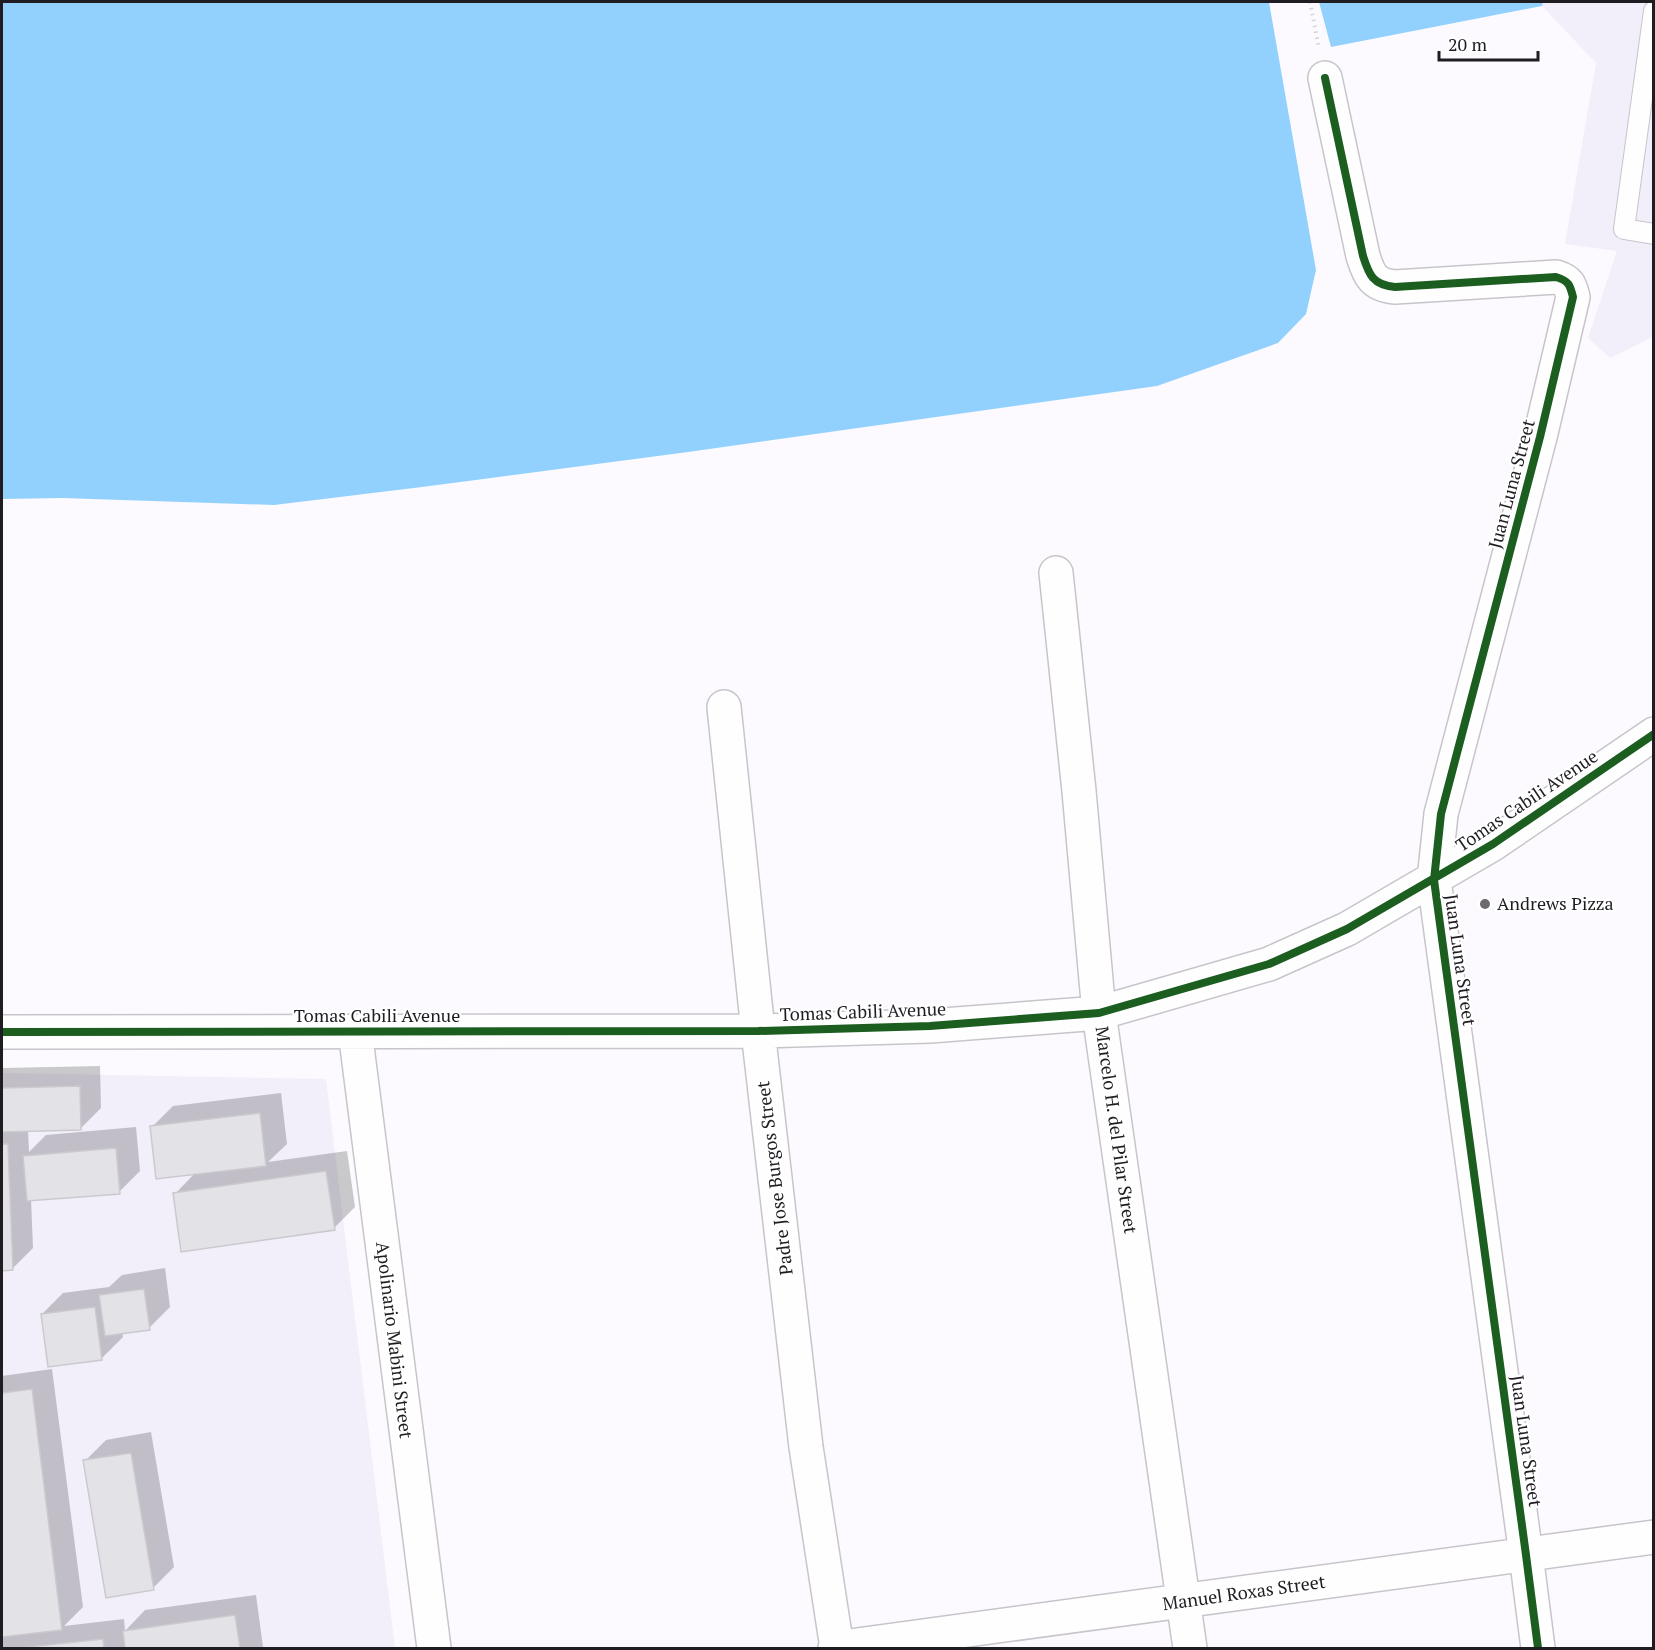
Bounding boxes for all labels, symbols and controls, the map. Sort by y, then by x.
scale bar [1439,24,1538,62]
text: 20 m [1448,32,1488,56]
street label: Juan Luna Street [1482,416,1540,551]
street label: Tomas Cabili Avenue [1451,744,1602,857]
place label: Andrews Pizza [1497,891,1614,915]
street label: Juan Luna Street [1440,892,1482,1028]
marker: Andrews Pizza [1478,897,1492,911]
street label: Tomas Cabili Avenue [779,996,947,1026]
street label: Tomas Cabili Avenue [294,1003,460,1027]
street label: Marcelo H. del Pilar Street [1091,1025,1143,1235]
street label: Padre Jose Burgos Street [750,1079,798,1277]
street label: Apolinario Mabini Street [371,1240,419,1440]
street label: Juan Luna Street [1506,1373,1548,1509]
street label: Manuel Roxas Street [1161,1569,1327,1615]

